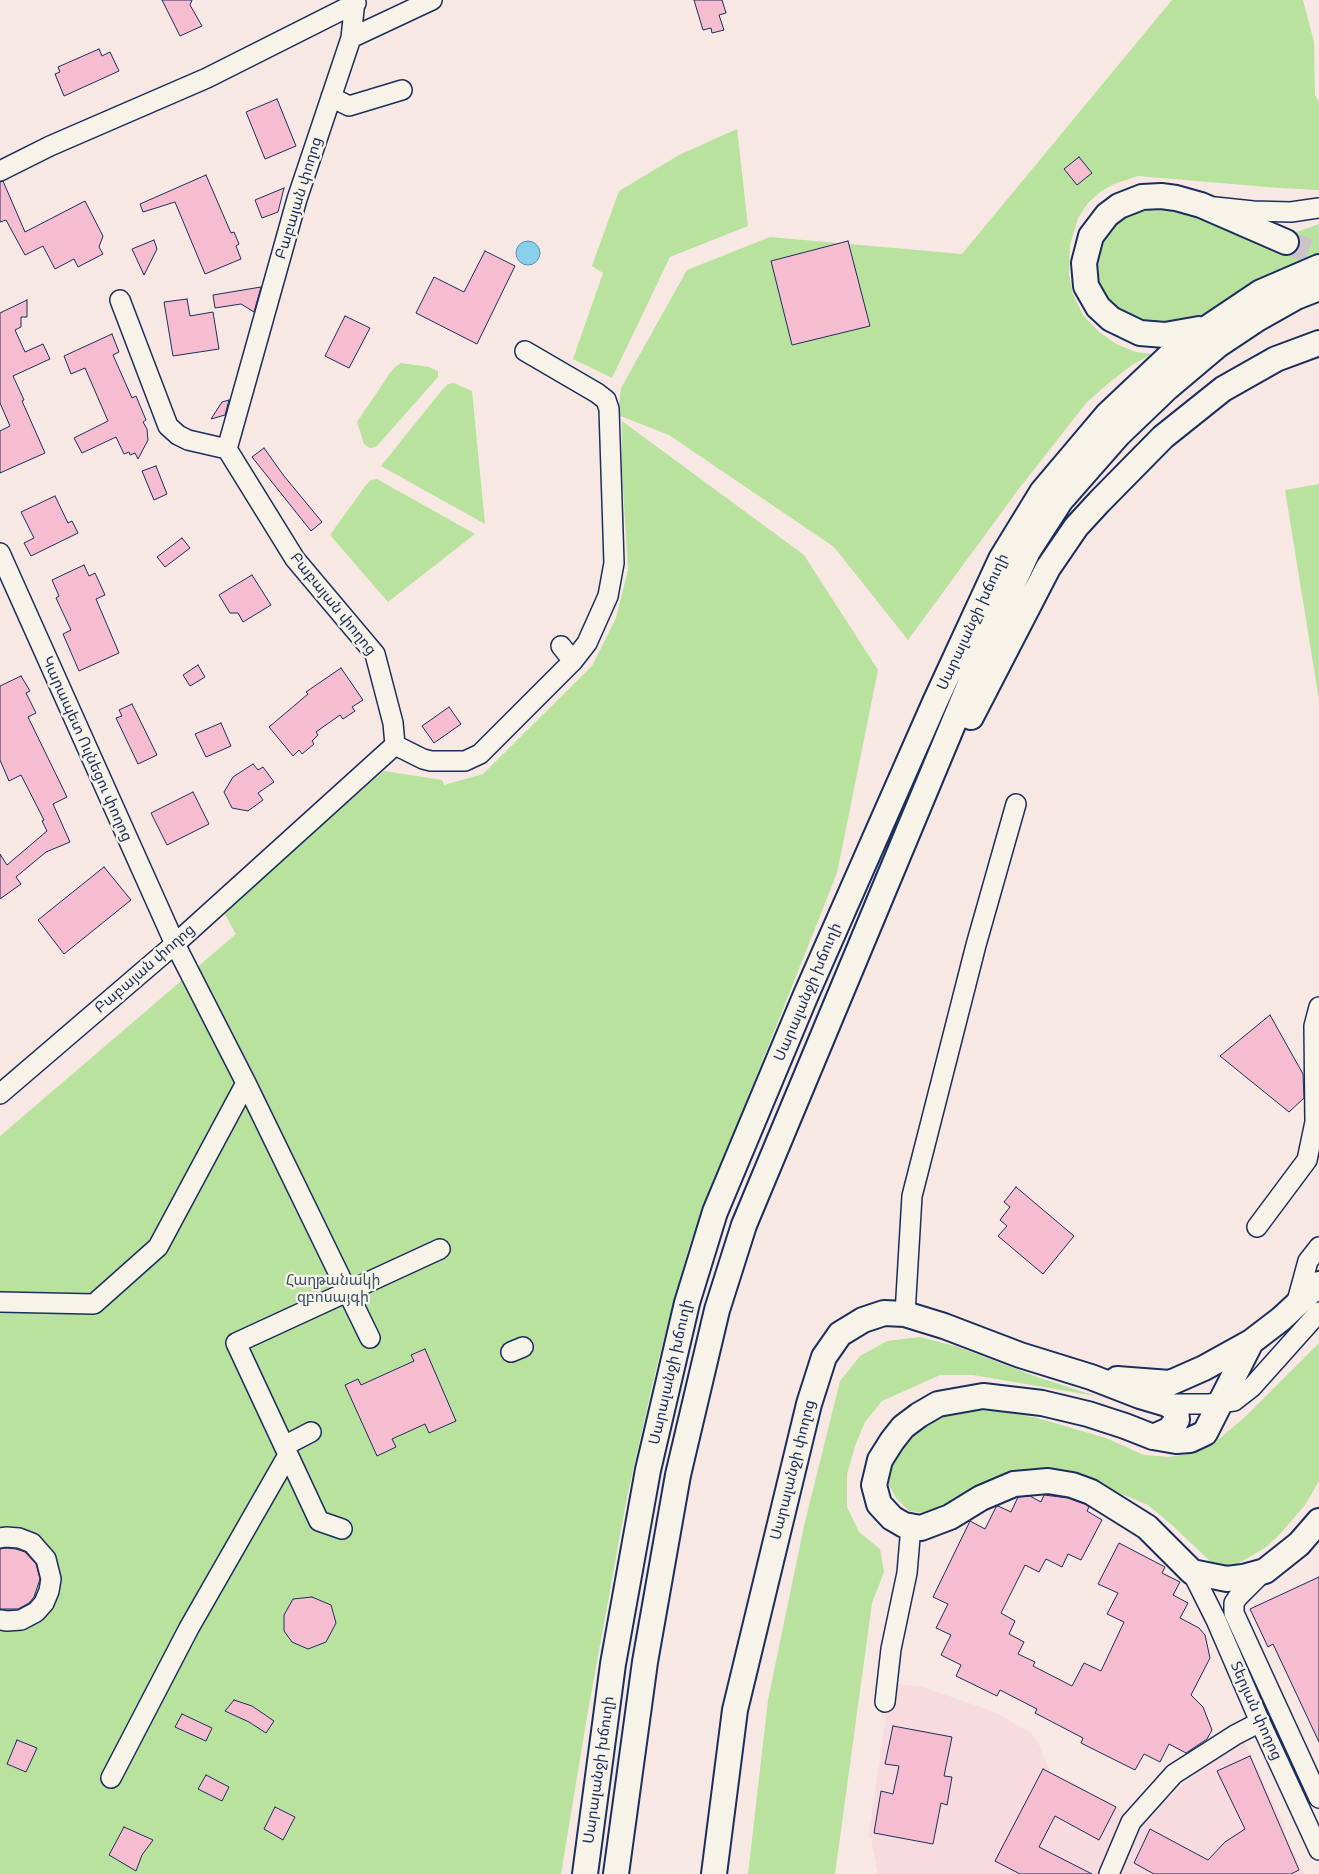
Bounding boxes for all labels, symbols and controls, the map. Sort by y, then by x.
street label: Բաբայան փողոց [272,135,326,261]
street label: Բաբայան փողոց [286,549,380,659]
street label: Սարալանջի խճուղի [933,551,1013,693]
street label: Կարապետ Ուլնեցու փողոց [38,654,136,844]
street label: Սարալանջի խճուղի [771,920,845,1064]
street label: Բաբայան փողոց [91,921,199,1017]
park label: Հաղթանակի զբոսայգի [286,1272,380,1307]
street label: Սարալանջի խճուղի [645,1297,697,1447]
street label: Սարալանջի փողոց [767,1398,819,1542]
street label: Տերյան փողոց [1226,1659,1286,1763]
street label: Սարալանջի խճուղի [580,1695,618,1845]

